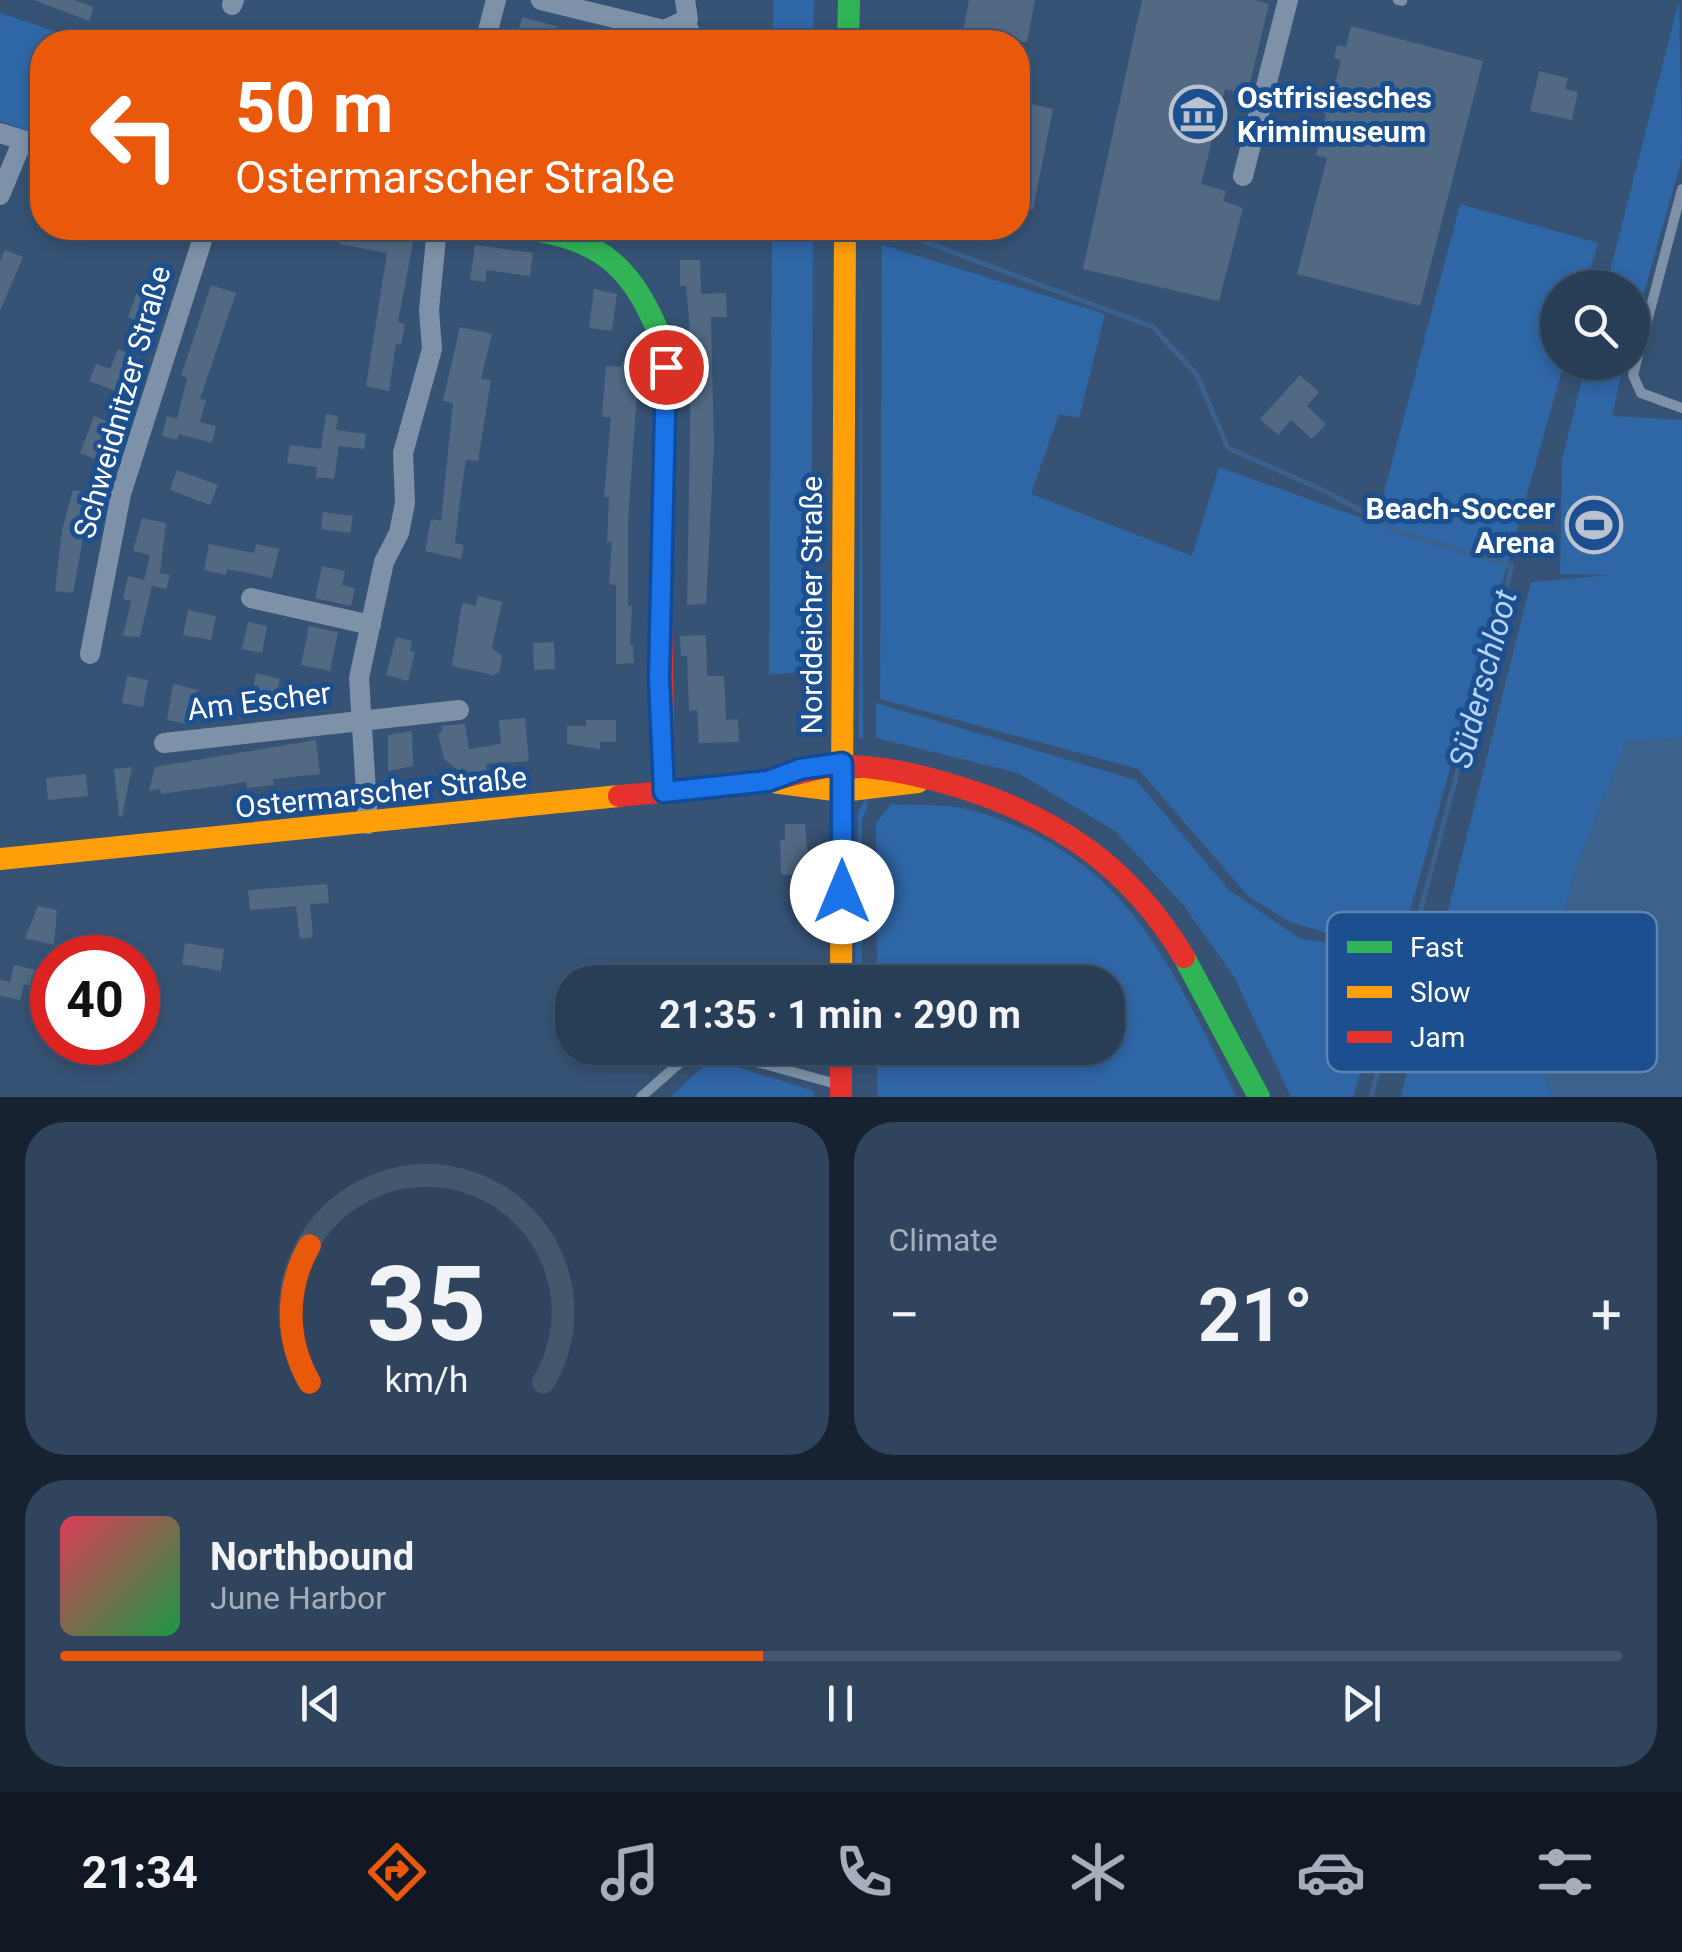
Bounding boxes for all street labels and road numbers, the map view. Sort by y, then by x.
street label: Schweidnitzer Straße [66,262,178,542]
street label: Norddeicher Straße [794,476,829,734]
street label: Am Escher [185,675,333,727]
street label: Ostermarscher Straße [233,759,529,825]

